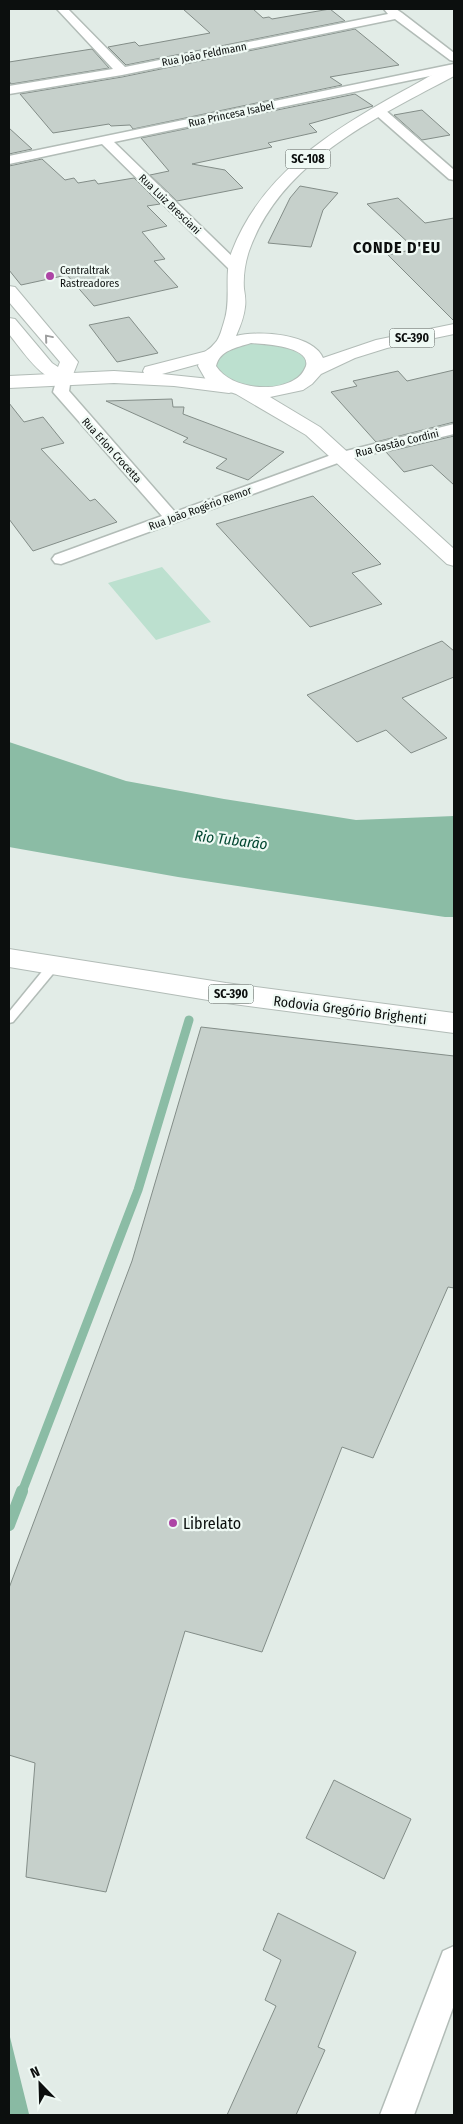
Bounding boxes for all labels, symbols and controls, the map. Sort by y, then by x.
street label: Rua João Feldmann [161,40,248,69]
street label: Rua Princesa Isabel [187,99,275,130]
road number: SC-108 [286,150,330,168]
street label: Rua Luiz Bresciani [136,172,203,237]
district label: CONDE D'EU [353,238,441,257]
place label: Centraltrak Rastreadores [60,264,119,290]
marker: Centraltrak Rastreadores [44,270,56,282]
road number: SC-390 [390,328,434,348]
one-way arrow [45,335,54,344]
street label: Rua Erlon Crocetta [79,415,144,485]
street label: Rua Gastão Cordini [354,427,440,460]
street label: Rua João Rogério Remor [147,484,254,533]
water label: Rio Tubarão [193,827,269,853]
road number: SC-390 [208,984,254,1004]
street label: Rodovia Gregório Brighenti [272,993,427,1028]
place label: Librelato [183,1514,241,1533]
marker: Librelato [167,1517,179,1529]
north arrow [15,2059,65,2109]
text: N [28,2063,42,2082]

